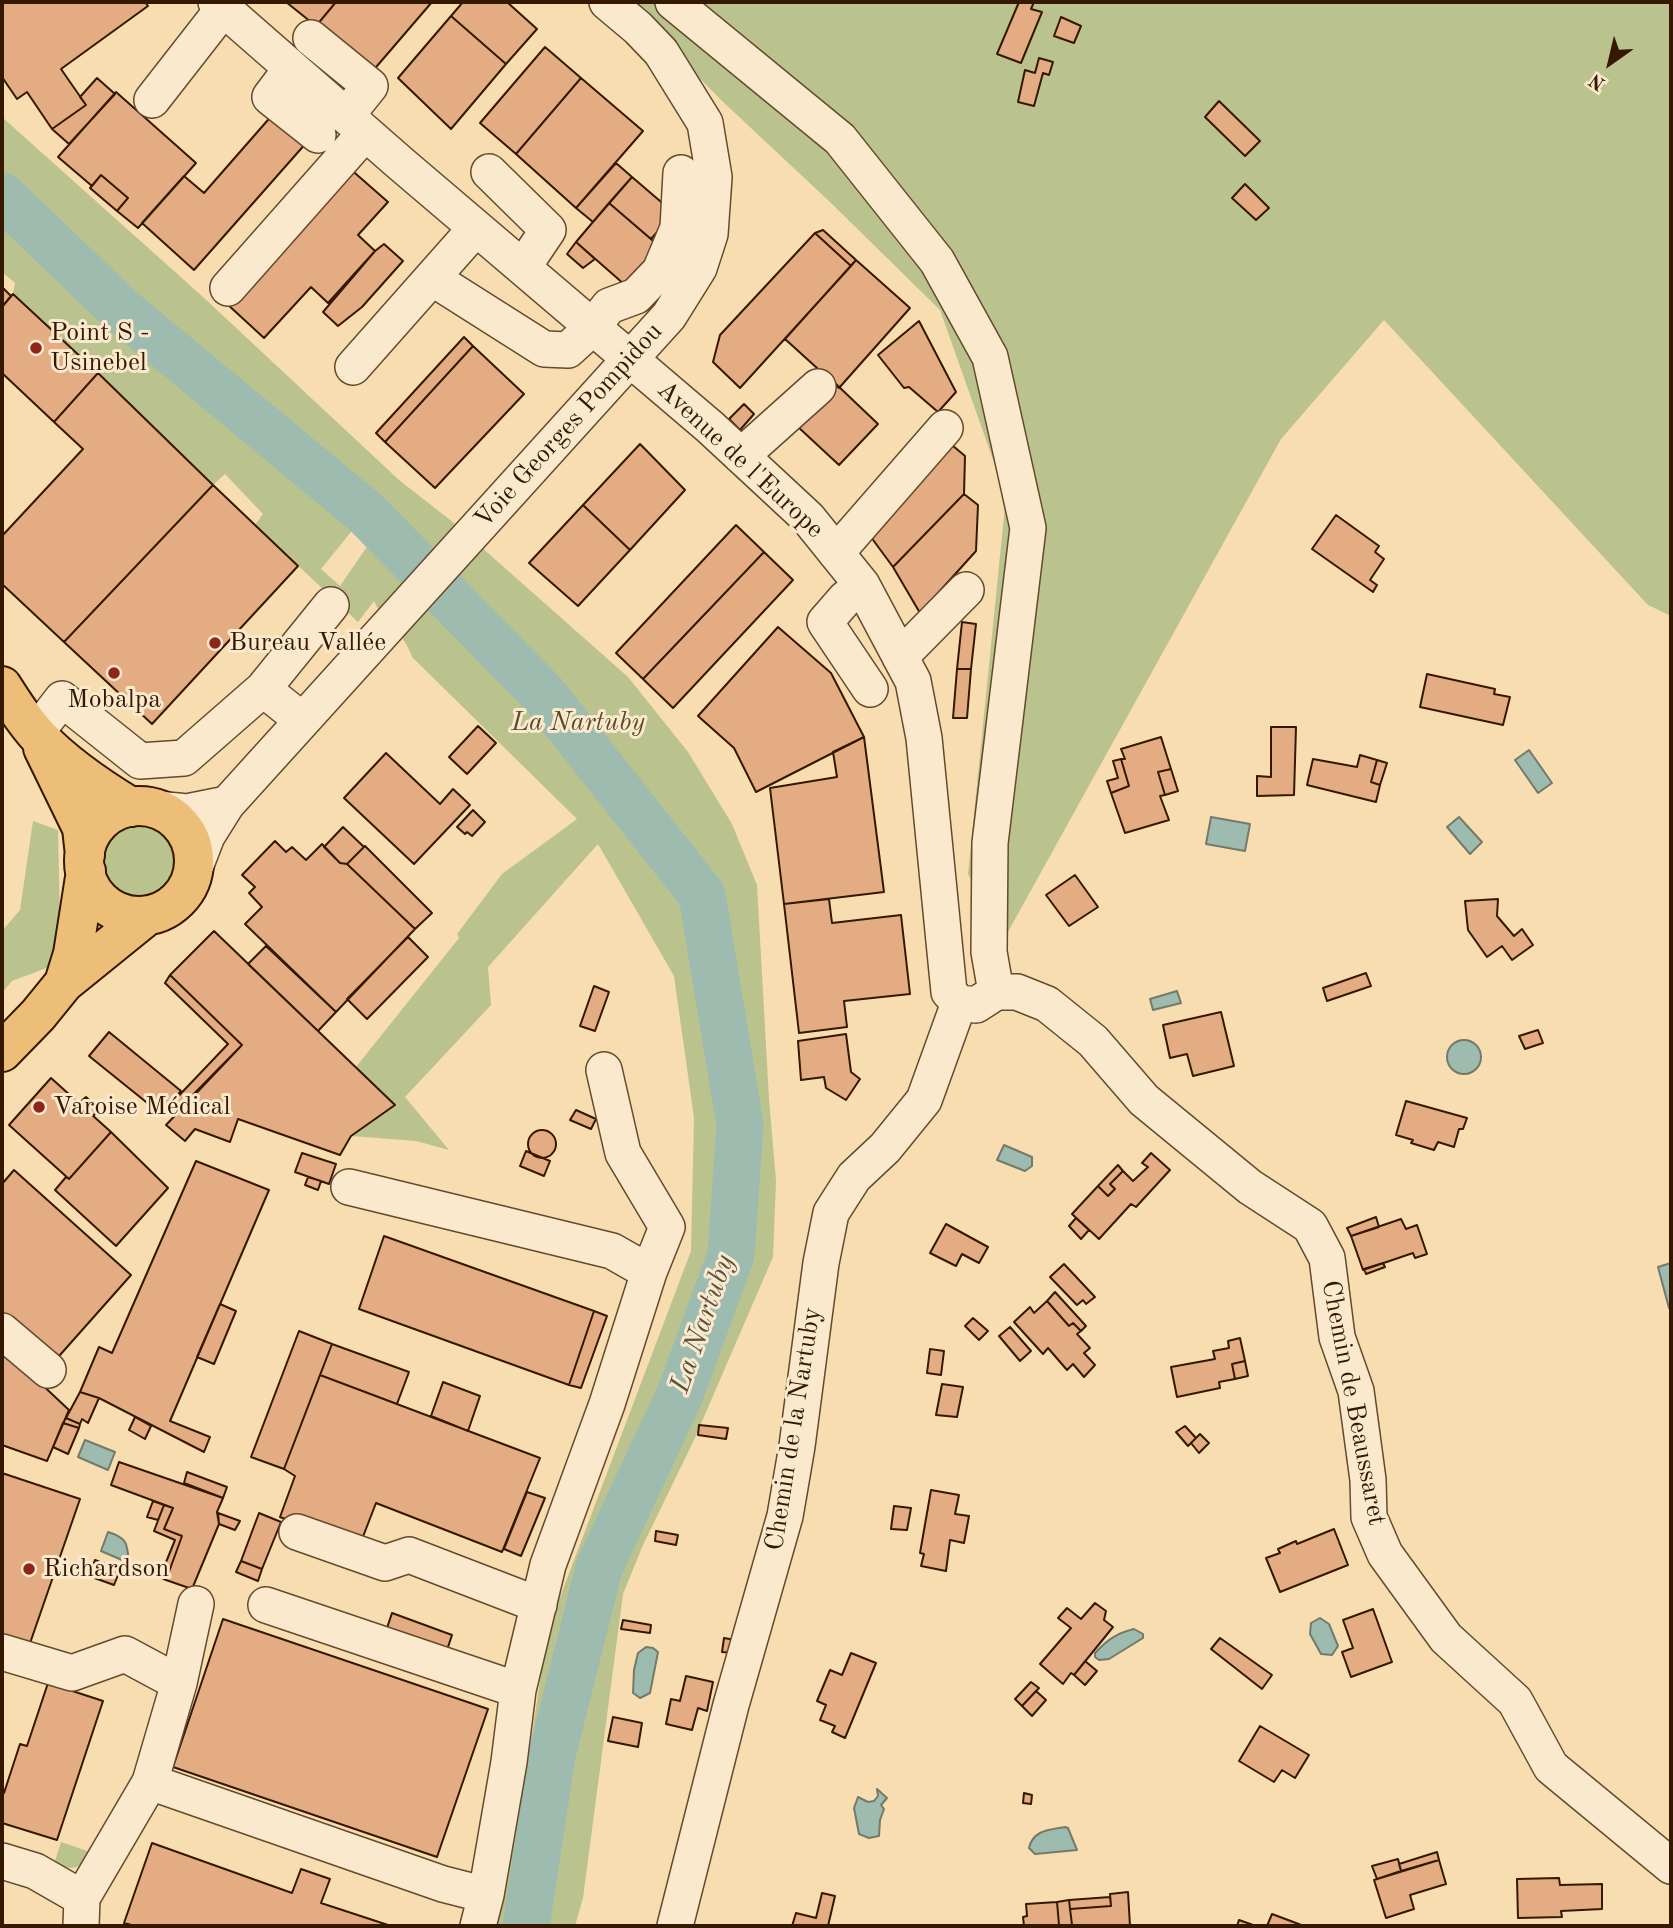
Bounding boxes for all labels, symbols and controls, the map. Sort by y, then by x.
north arrow [1575,28,1645,98]
text: N [1587,69,1609,93]
place label: Point S - Usinebel [50,317,150,378]
street label: Voie Georges Pompidou [468,317,670,535]
marker: Point S - Usinebel [28,340,44,356]
street label: Avenue de l'Europe [650,375,830,545]
place label: Bureau Vallée [229,627,386,659]
marker: Bureau Vallée [207,635,223,651]
marker: Mobalpa [106,665,122,681]
place label: Mobalpa [67,684,161,716]
park label: La Nartuby [511,707,645,739]
place label: Varoise Médical [53,1091,230,1123]
marker: Varoise Médical [31,1099,47,1115]
water label: La Nartuby [664,1251,742,1397]
street label: Chemin de Beaussaret [1314,1278,1392,1528]
street label: Chemin de la Nartuby [759,1305,829,1553]
place label: Richardson [43,1553,169,1585]
marker: Richardson [21,1561,37,1577]

